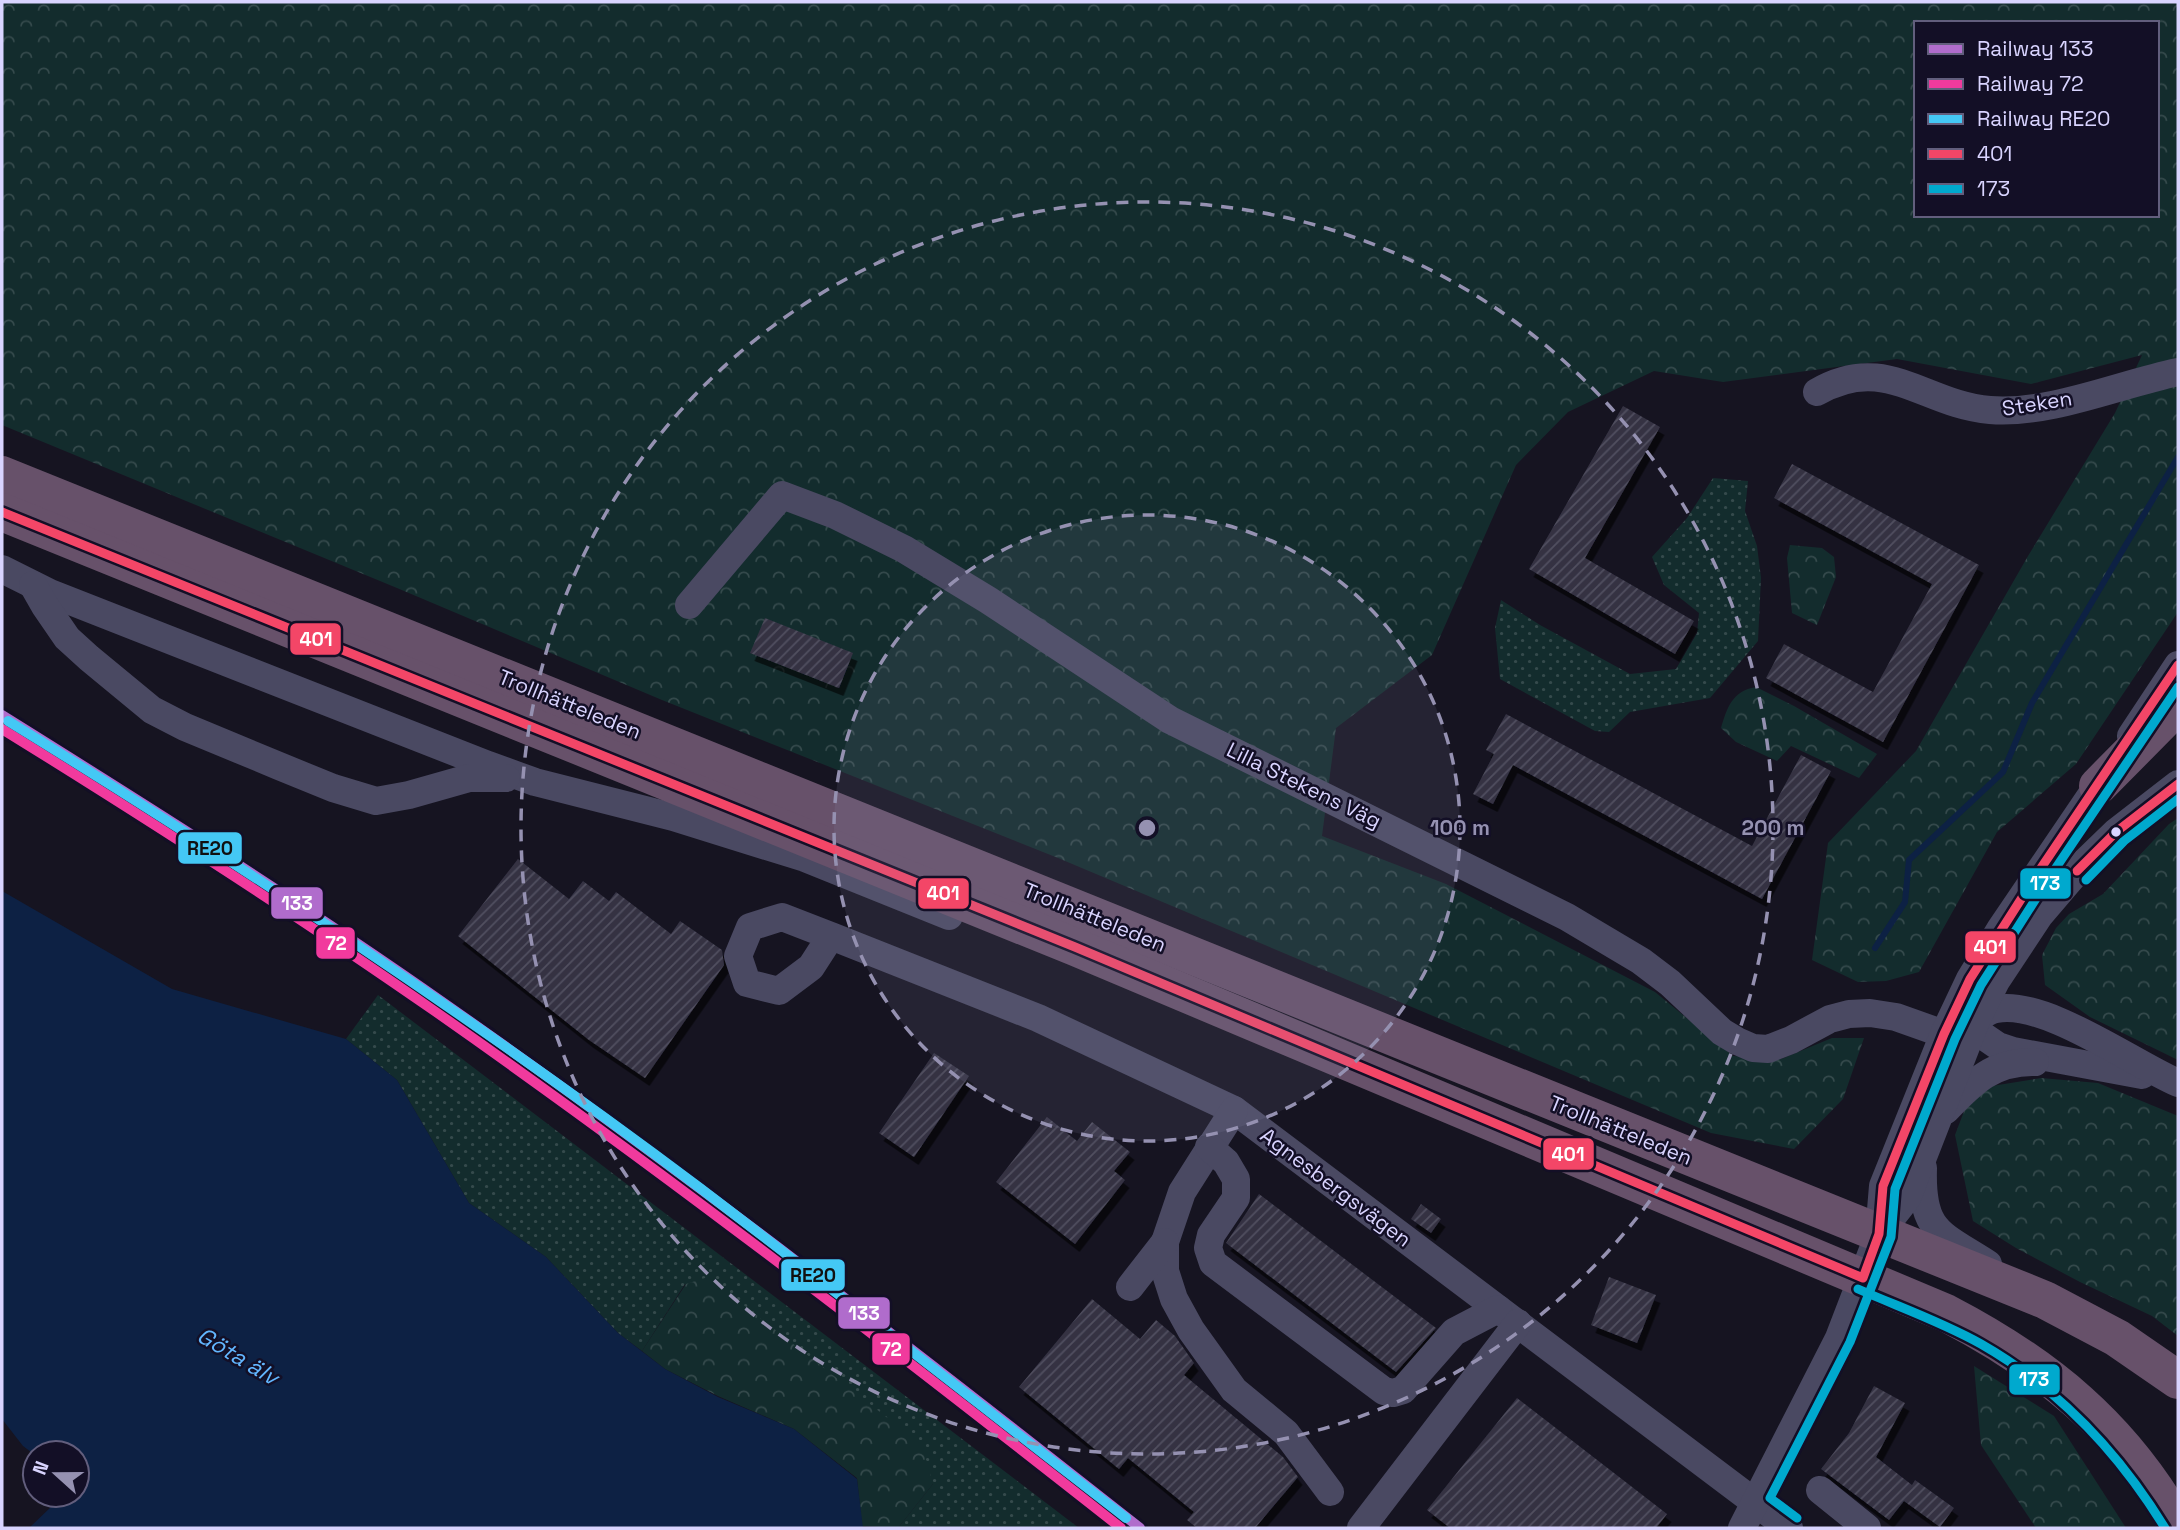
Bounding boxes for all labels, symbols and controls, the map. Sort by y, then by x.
legend [1914,21,2159,217]
text: Railway 133 [1977,35,2093,62]
text: Railway 72 [1977,70,2084,97]
text: Railway RE20 [1977,105,2111,132]
text: 401 [1977,140,2012,167]
text: 173 [1977,175,2010,202]
street label: Steken [2000,384,2074,422]
line badge: 401 [289,622,342,656]
text: 401 [300,627,332,652]
street label: Trollhätteleden [495,663,645,745]
street label: Lilla Stekens Väg [1222,736,1386,834]
text: 100 m [1430,814,1490,841]
text: 200 m [1742,814,1804,841]
centre of rings [1135,816,1159,840]
unlabelled marker [2109,825,2123,839]
line badge: RE20 [177,831,243,865]
text: RE20 [187,836,233,861]
line badge: 173 [2019,867,2072,900]
text: 173 [2030,871,2060,896]
street label: Trollhätteleden [1020,876,1170,958]
line badge: 401 [917,877,970,910]
text: 401 [927,881,959,906]
line badge: 133 [270,886,324,920]
text: 133 [281,891,313,916]
line badge: 72 [315,926,356,960]
line badge: 401 [1964,930,2017,964]
text: 72 [325,931,347,956]
text: 401 [1974,935,2006,960]
street label: Trollhätteleden [1546,1089,1696,1171]
street label: Agnesbergsvägen [1255,1121,1417,1253]
line badge: 401 [1542,1137,1595,1171]
text: 401 [1552,1142,1584,1167]
line badge: RE20 [780,1258,846,1292]
text: RE20 [790,1263,836,1288]
line badge: 133 [837,1296,891,1330]
text: 133 [848,1301,880,1326]
water label: Göta älv [192,1320,286,1393]
line badge: 72 [871,1332,911,1366]
text: 72 [880,1337,902,1362]
line badge: 173 [2008,1363,2061,1396]
text: 173 [2019,1367,2049,1392]
north arrow [21,1439,91,1509]
text: N [27,1458,55,1479]

